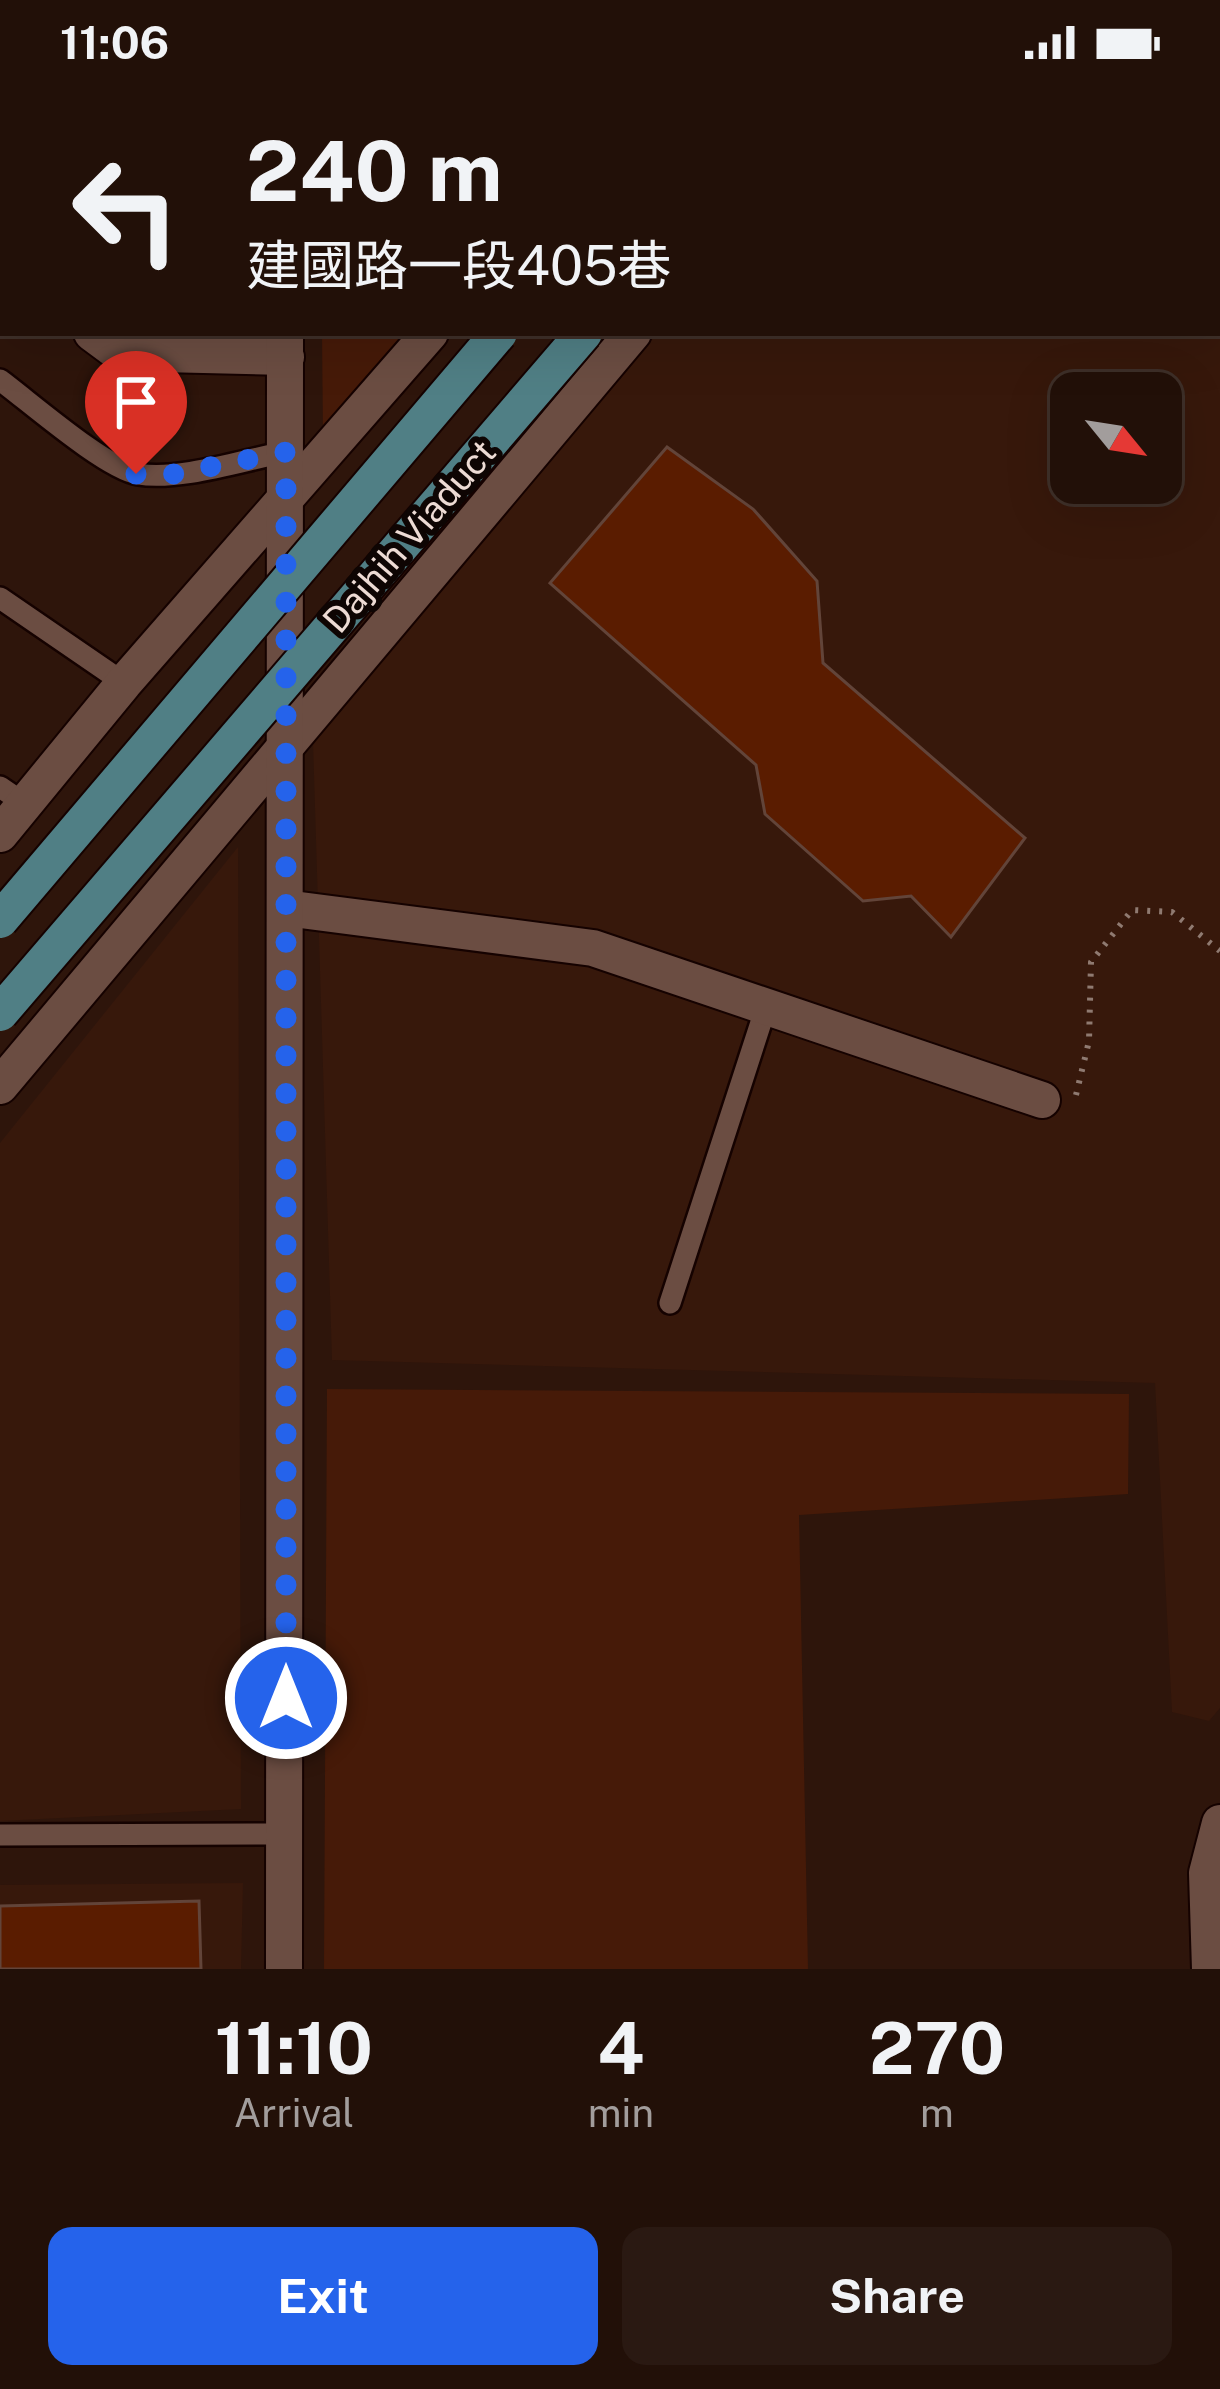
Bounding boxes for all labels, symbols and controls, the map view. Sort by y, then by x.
text: 11:06 [60,16,169,69]
text: 240 m [246,121,503,220]
icon: left [48,132,204,288]
text: 建國路一段405巷 [246,234,672,297]
pin [85,351,187,474]
icon: arrive [103,369,169,435]
north arrow [1050,372,1182,504]
map controls [1050,372,1182,504]
street label: Dajhih Viaduct [314,431,504,641]
position arrow [223,1635,349,1761]
text: 11:10 [215,2006,373,2090]
text: 4 [597,2006,644,2090]
text: 270 [869,2006,1005,2090]
text: Arrival [234,2090,354,2136]
text: min [588,2090,654,2136]
text: m [920,2090,954,2136]
button: Exit [48,2227,598,2365]
button: Share [622,2227,1172,2365]

